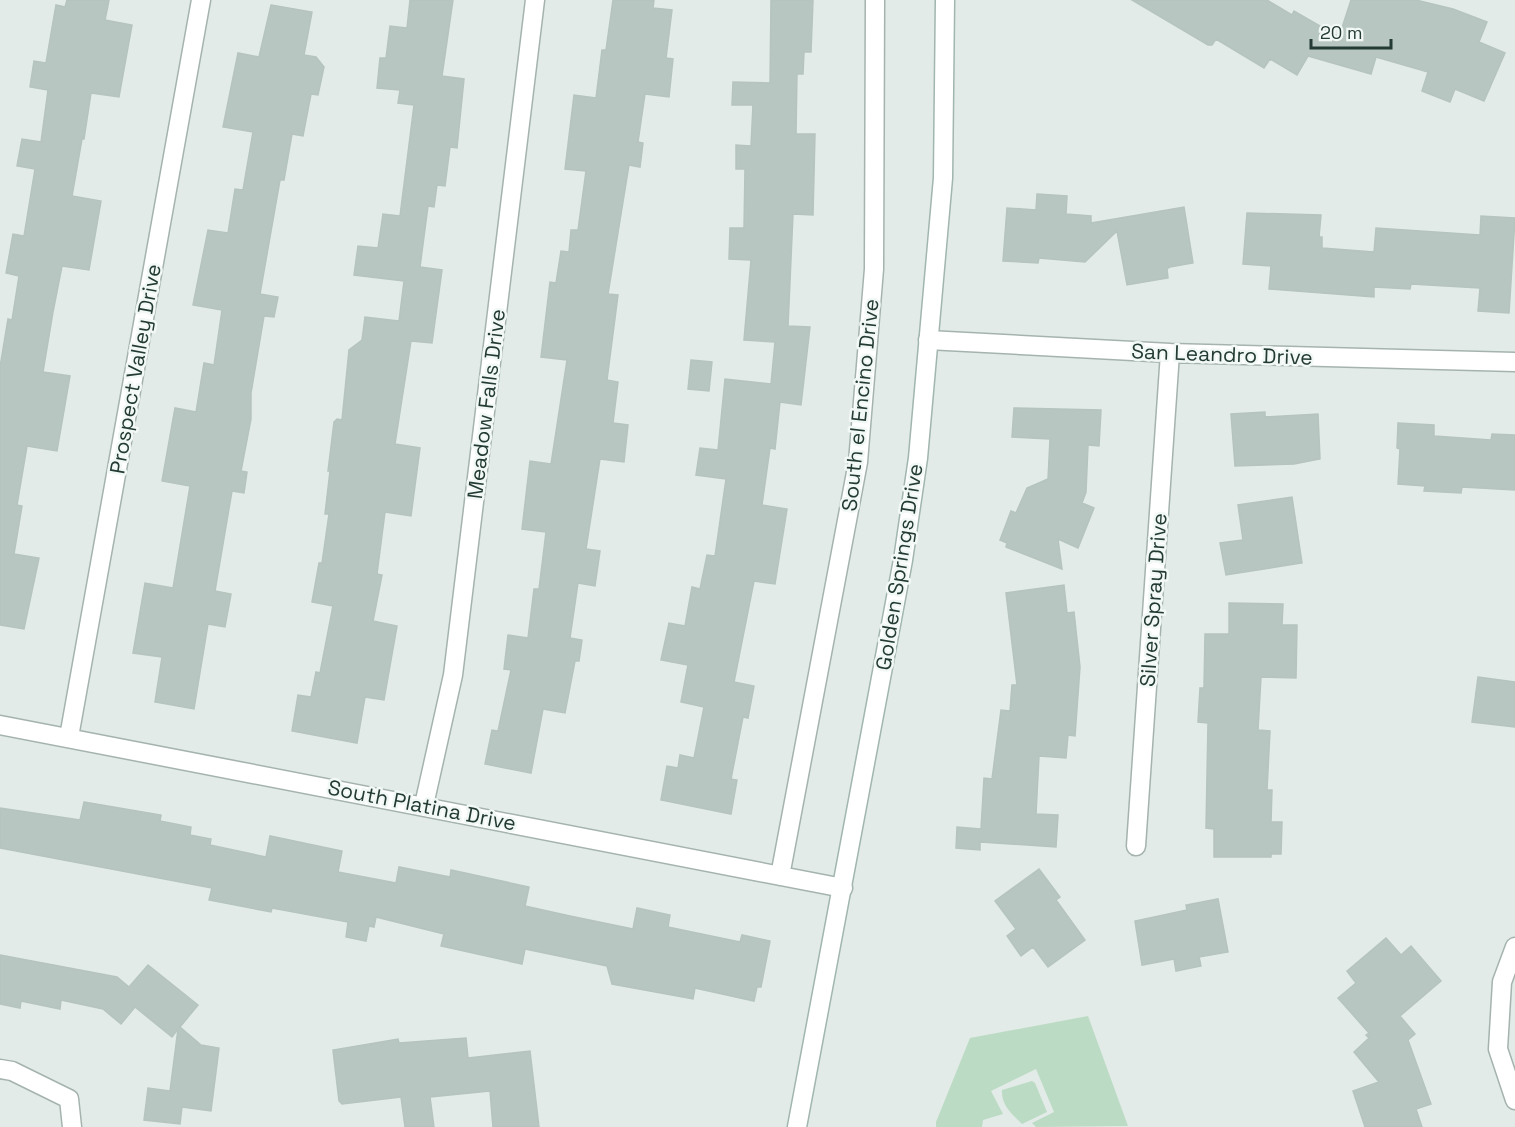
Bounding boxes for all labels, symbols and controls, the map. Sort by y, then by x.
scale bar [1311,12,1390,50]
text: 20 m [1320,21,1363,44]
street label: Prospect Valley Drive [103,262,167,476]
street label: South el Encino Drive [835,297,885,513]
street label: Meadow Falls Drive [461,307,511,501]
street label: San Leandro Drive [1131,337,1313,371]
street label: Golden Springs Drive [869,462,929,672]
street label: Silver Spray Drive [1133,512,1173,688]
street label: South Platina Drive [326,774,518,836]

